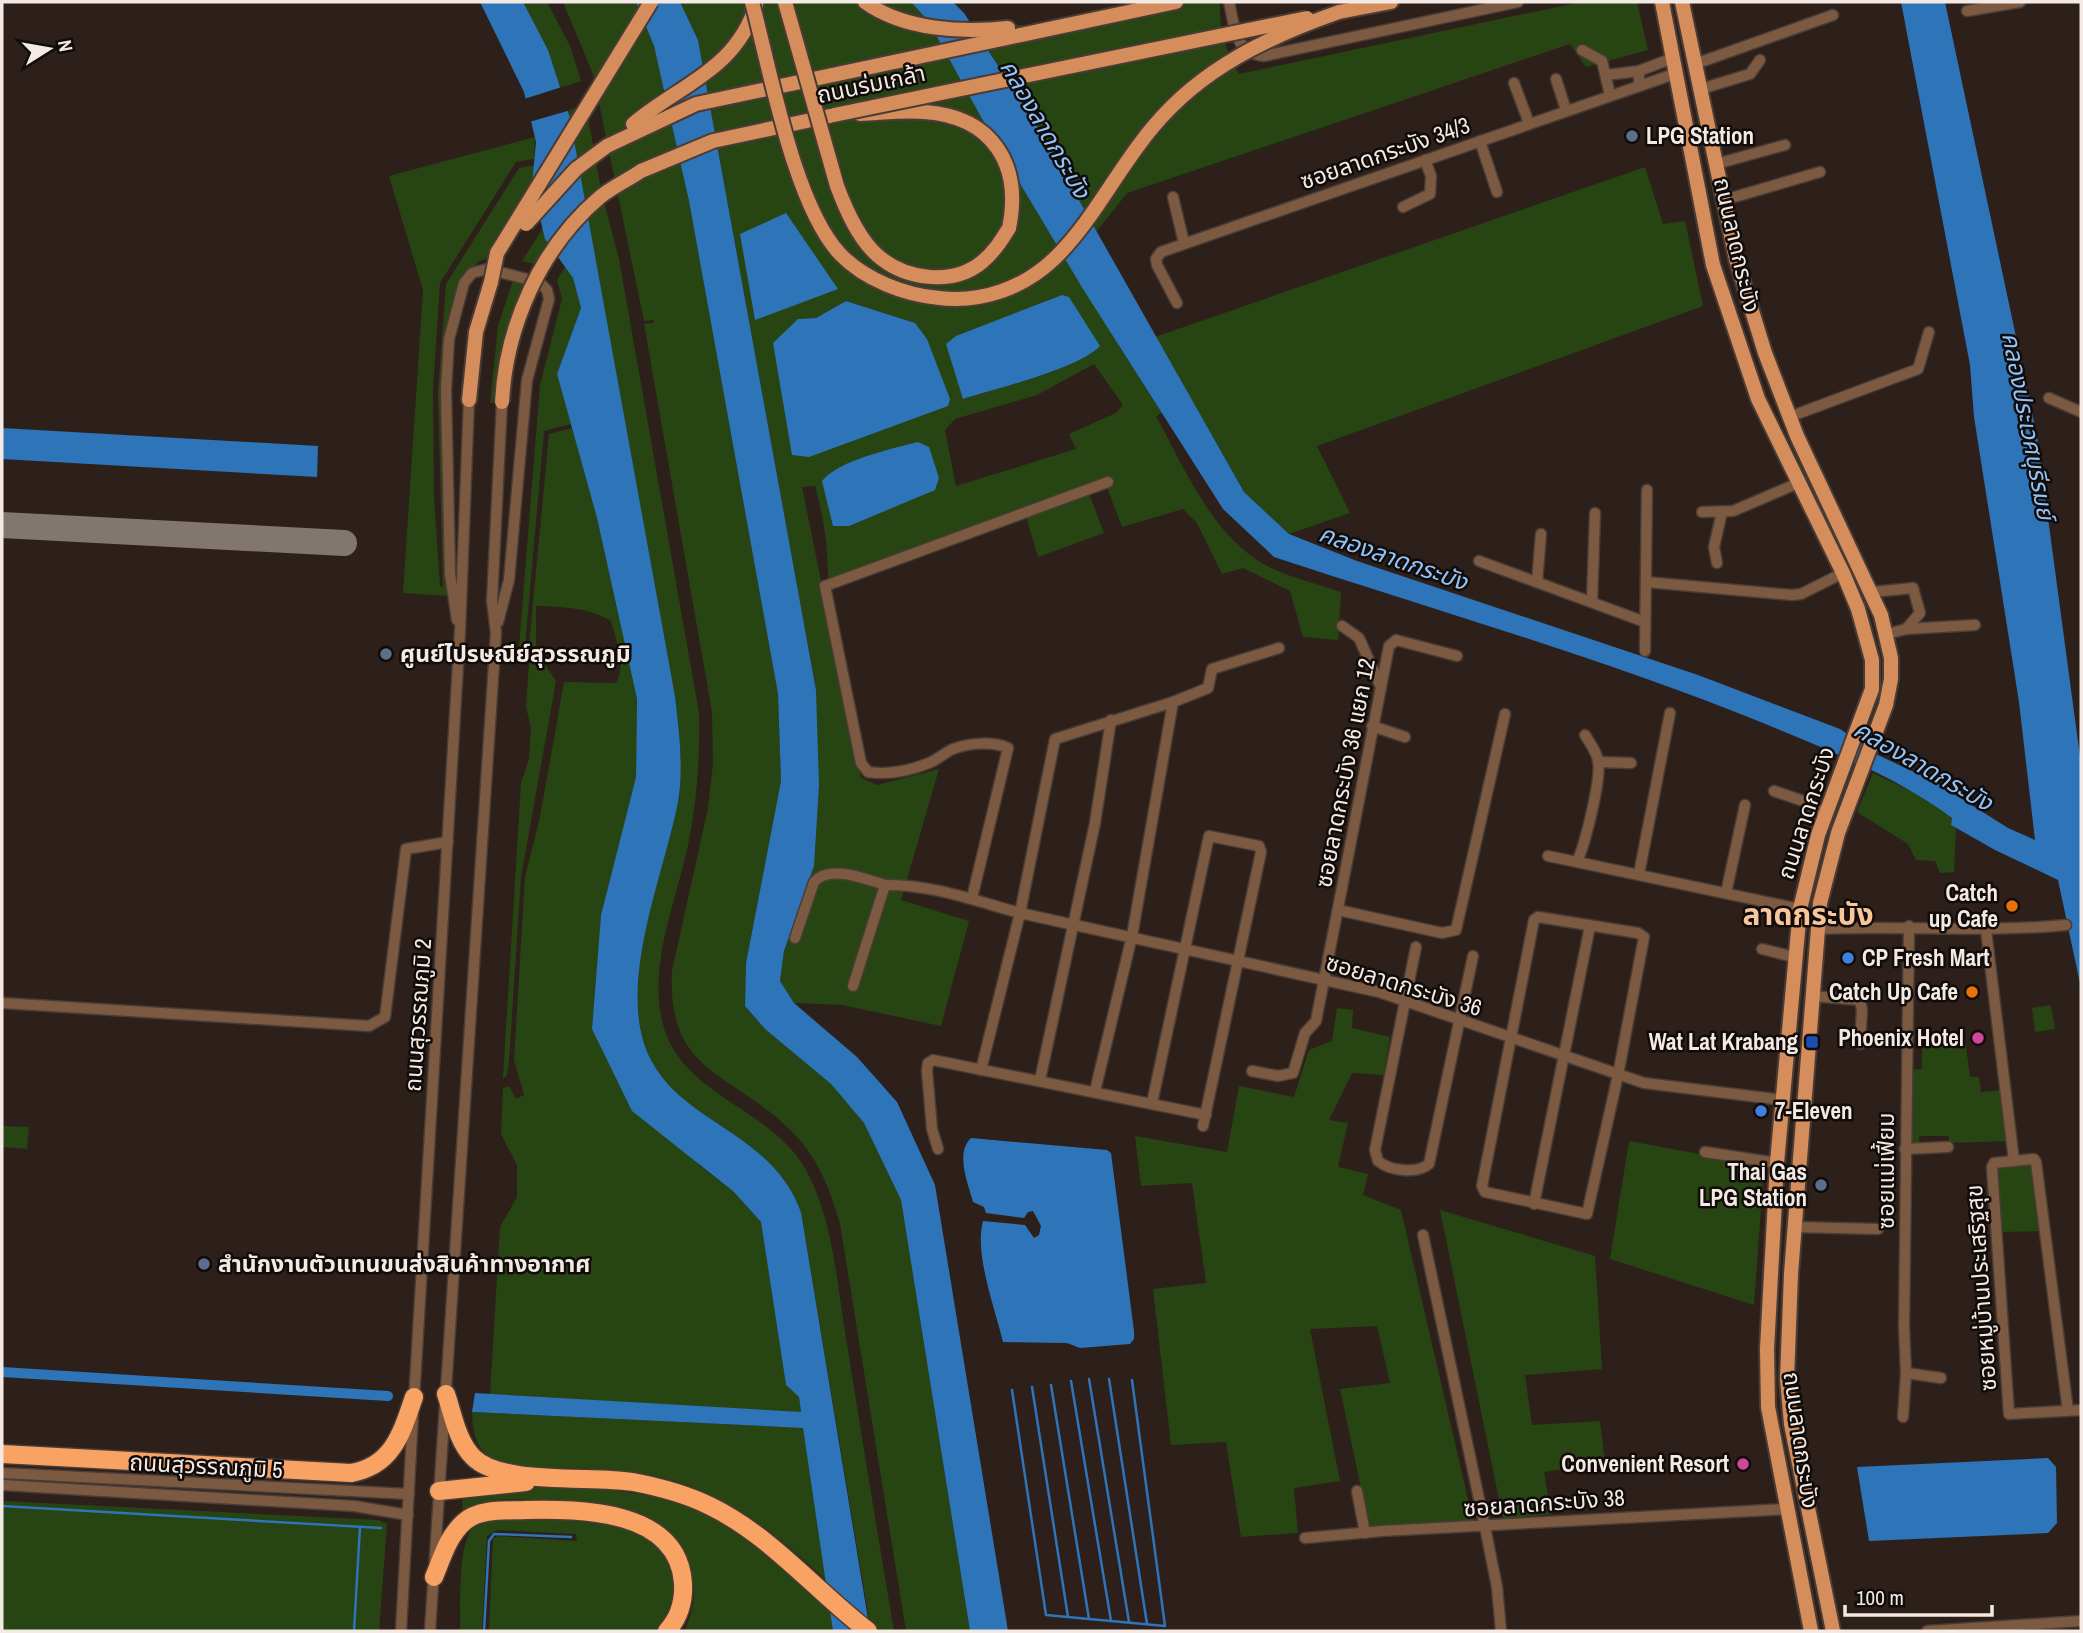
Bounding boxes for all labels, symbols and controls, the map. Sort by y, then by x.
north arrow [14,14,84,84]
text: N [52,38,80,54]
water label: คลองลาดกระบัง [993,53,1099,205]
street label: ถนนร่มเกล้า [814,57,928,110]
street label: ซอยลาดกระบัง 34/3 [1296,109,1474,196]
place label: LPG Station [1646,120,1754,151]
marker: LPG Station [1624,128,1640,144]
street label: ถนนลาดกระบัง [1707,174,1768,315]
water label: คลองประเวศบุรีรมย์ [1995,329,2064,526]
water label: คลองลาดกระบัง [1315,517,1473,598]
place label: ศูนย์ไปรษณีย์สุวรรณภูมิ [400,638,631,669]
marker: ศูนย์ไปรษณีย์สุวรรณภูมิ [378,646,394,662]
street label: ซอยลาดกระบัง 36 แยก 12 [1307,656,1382,890]
water label: คลองลาดกระบัง [1848,713,2000,818]
street label: ถนนลาดกระบัง [1770,743,1842,883]
place label: Catch up Cafe [1929,877,1998,934]
district label: ลาดกระบัง [1742,894,1874,934]
marker: Catch up Cafe [2004,898,2020,914]
street label: ถนนสุวรรณภูมิ 2 [397,937,438,1093]
place label: CP Fresh Mart [1862,942,1990,973]
street label: ซอยลาดกระบัง 36 [1322,946,1486,1023]
marker: CP Fresh Mart [1840,950,1856,966]
place label: Catch Up Cafe [1829,976,1958,1007]
marker: Catch Up Cafe [1964,984,1980,1000]
place label: Phoenix Hotel [1838,1022,1964,1053]
place label: Wat Lat Krabang [1649,1026,1798,1057]
marker: Phoenix Hotel [1970,1030,1986,1046]
marker: Wat Lat Krabang [1804,1034,1820,1050]
place label: 7-Eleven [1775,1095,1853,1126]
marker: 7-Eleven [1753,1103,1769,1119]
street label: ซอยแม่เฟี้ยม [1870,1113,1901,1229]
place label: Thai Gas LPG Station [1699,1156,1807,1213]
marker: Thai Gas LPG Station [1813,1177,1829,1193]
street label: ซอยหมู่บ้านประเสริฐสุข [1958,1184,2003,1392]
place label: สำนักงานตัวแทนขนส่งสินค้าทางอากาศ [218,1248,591,1279]
marker: สำนักงานตัวแทนขนส่งสินค้าทางอากาศ [196,1256,212,1272]
street label: ถนนลาดกระบัง [1777,1370,1826,1510]
street label: ถนนสุวรรณภูมิ 5 [129,1446,284,1485]
place label: Convenient Resort [1561,1448,1729,1479]
marker: Convenient Resort [1735,1456,1751,1472]
street label: ซอยลาดกระบัง 38 [1462,1481,1626,1524]
scale bar [1845,1574,1992,1618]
text: 100 m [1856,1583,1904,1612]

